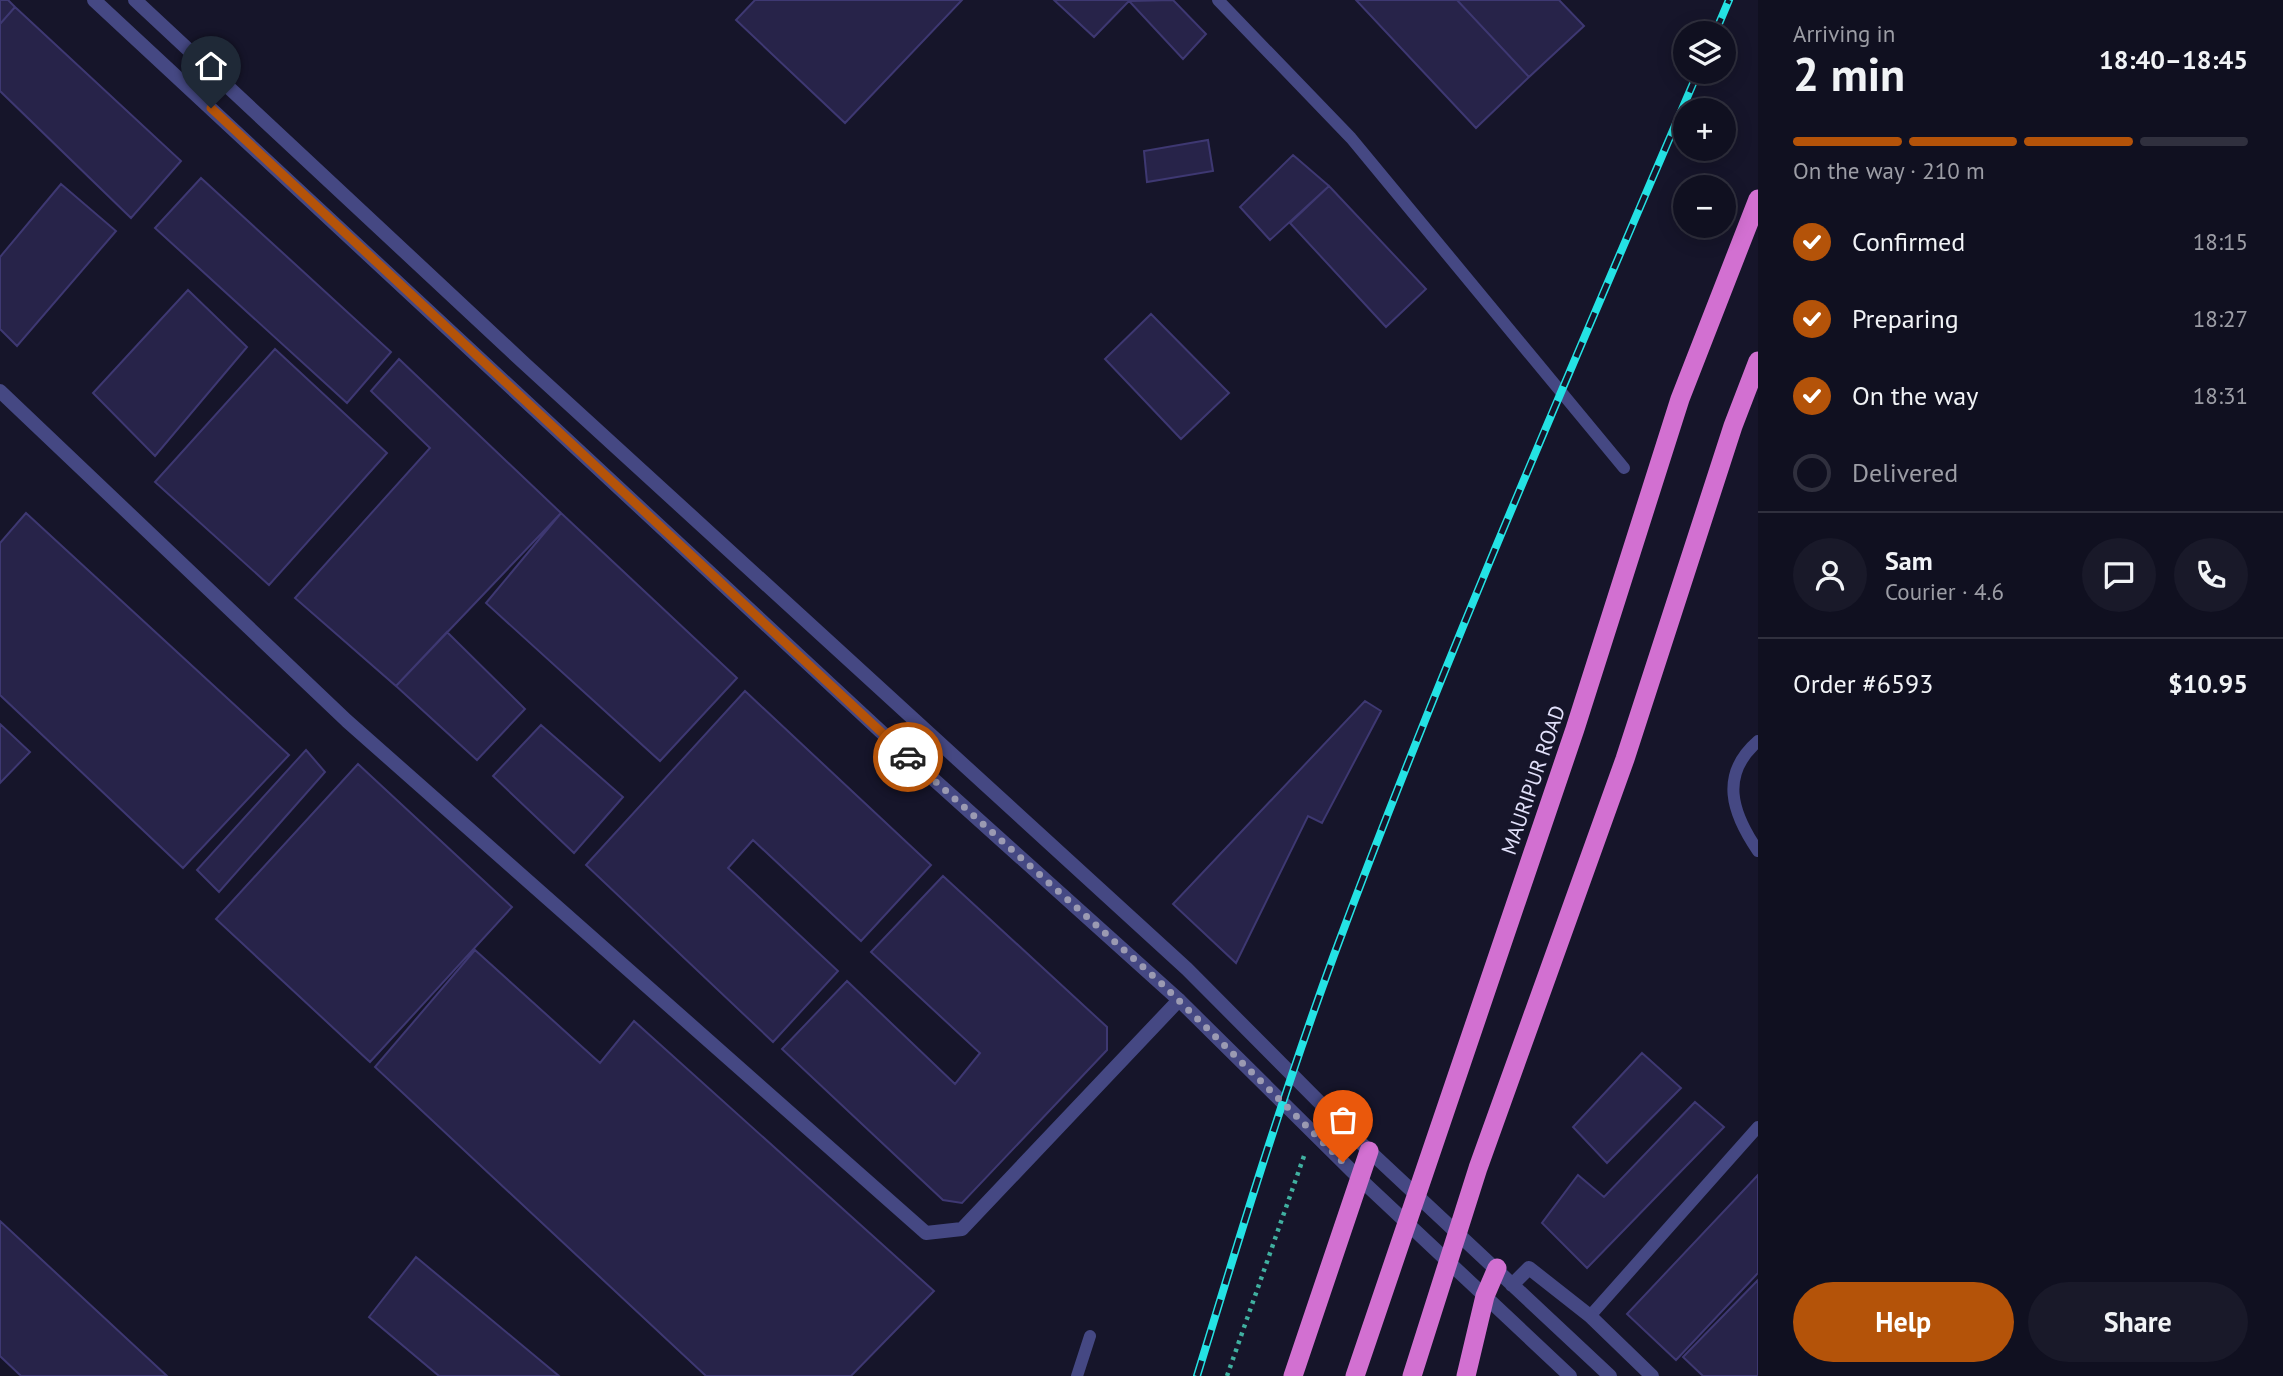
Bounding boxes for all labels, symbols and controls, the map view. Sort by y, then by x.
text: Arriving in [1793,19,1895,48]
map controls [1673,21,1736,238]
button: layers [1673,21,1736,84]
pin [181,36,241,108]
text: 18:40–18:45 [2099,43,2248,76]
text: 2 min [1793,44,1905,104]
icon: home [192,47,230,85]
button: + [1673,98,1736,161]
text: On the way · 210 m [1793,156,1985,185]
button: − [1673,175,1736,238]
icon: check [1793,223,1831,261]
text: Confirmed [1852,225,1965,258]
text: 18:15 [2193,227,2248,256]
icon: check [1793,300,1831,338]
text: Preparing [1852,302,1959,335]
text: 18:27 [2193,304,2248,333]
icon: check [1793,377,1831,415]
text: On the way [1852,379,1978,412]
text: 18:31 [2193,381,2248,410]
text: Delivered [1852,456,1958,489]
button: person [1793,538,1867,612]
button: chat [2082,538,2156,612]
button: phone [2174,538,2248,612]
text: Sam [1885,544,1933,577]
text: Courier · 4.6 [1885,577,2004,606]
text: Order #6593 [1793,667,1933,700]
text: $10.95 [2168,667,2248,700]
street label: MAURIPUR ROAD [1495,702,1571,858]
courier [873,722,943,792]
icon: car [889,738,927,776]
pin [1313,1090,1373,1162]
icon: bag [1324,1101,1362,1139]
button: Help [1793,1282,2014,1362]
button: Share [2028,1282,2248,1362]

